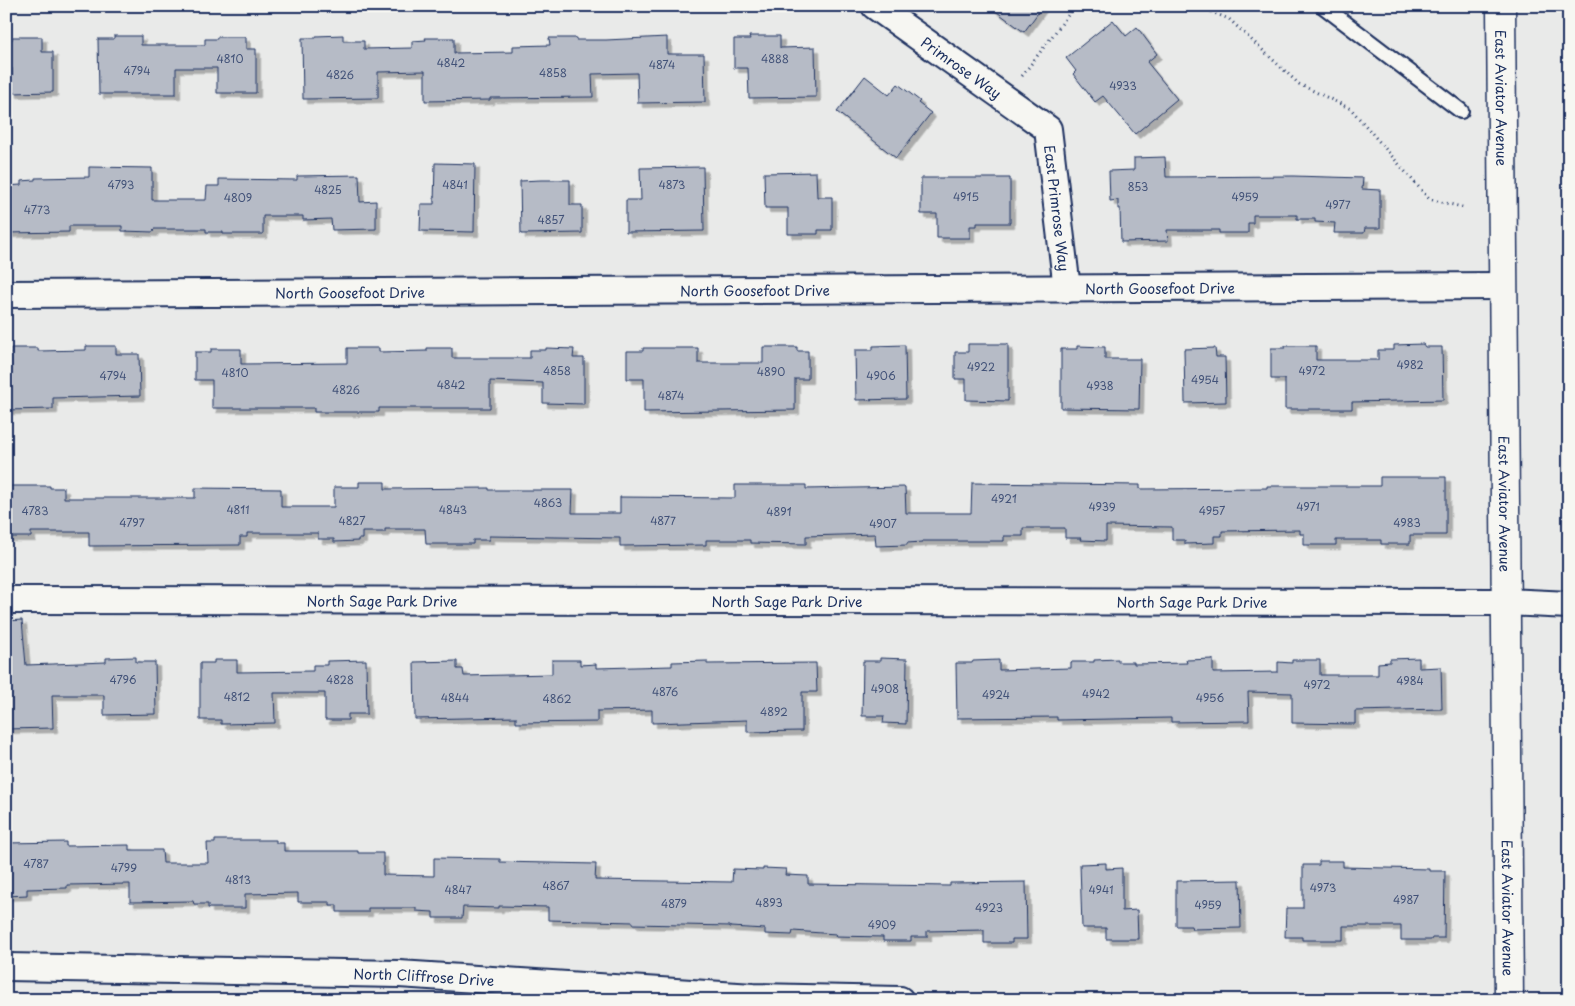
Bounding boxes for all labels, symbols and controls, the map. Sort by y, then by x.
street label: East Aviator Avenue [1491,30,1513,167]
street label: Primrose Way [917,31,1006,103]
house number: 4810 [217,50,243,67]
house number: 4888 [761,50,789,67]
house number: 4842 [437,54,466,71]
house number: 4874 [649,56,675,73]
house number: 4794 [124,62,150,79]
house number: 4858 [539,64,567,81]
house number: 4826 [326,66,354,83]
house number: 4933 [1109,77,1137,94]
street label: East Primrose Way [1039,144,1075,273]
house number: 4793 [108,176,134,193]
house number: 4841 [442,176,468,193]
house number: 4873 [659,176,685,193]
house number: 853 [1128,178,1148,195]
house number: 4825 [314,181,342,198]
house number: 4915 [953,188,979,205]
house number: 4959 [1231,188,1259,205]
house number: 4809 [224,189,252,206]
house number: 4977 [1325,196,1351,213]
house number: 4773 [24,201,50,218]
house number: 4857 [538,211,564,228]
street label: North Goosefoot Drive [1085,277,1235,299]
street label: North Goosefoot Drive [680,279,830,301]
street label: North Goosefoot Drive [275,281,425,303]
house number: 4982 [1396,356,1424,373]
house number: 4922 [967,358,995,375]
house number: 4858 [543,362,571,379]
house number: 4972 [1298,362,1326,379]
house number: 4890 [757,363,785,380]
house number: 4810 [222,364,248,381]
house number: 4794 [100,367,126,384]
house number: 4906 [866,367,896,384]
house number: 4954 [1191,371,1219,388]
house number: 4842 [437,376,466,393]
house number: 4938 [1086,377,1114,394]
house number: 4826 [332,381,360,398]
house number: 4874 [658,387,684,404]
street label: East Aviator Avenue [1494,436,1516,573]
house number: 4921 [991,490,1017,507]
house number: 4863 [534,494,562,511]
house number: 4939 [1088,498,1116,515]
house number: 4971 [1296,498,1320,515]
house number: 4811 [226,501,250,518]
house number: 4843 [439,501,467,518]
house number: 4783 [21,502,49,519]
house number: 4957 [1199,502,1225,519]
house number: 4891 [766,503,792,520]
house number: 4827 [339,512,365,529]
house number: 4877 [650,512,676,529]
house number: 4797 [119,514,145,531]
house number: 4983 [1393,514,1421,531]
house number: 4907 [869,515,897,532]
street label: North Sage Park Drive [306,590,458,611]
street label: North Sage Park Drive [711,590,863,612]
street label: North Sage Park Drive [1116,591,1268,612]
house number: 4796 [109,671,137,688]
house number: 4828 [326,671,354,688]
house number: 4984 [1396,672,1424,689]
house number: 4972 [1303,676,1331,693]
house number: 4908 [871,680,899,697]
house number: 4876 [652,683,678,700]
house number: 4942 [1082,685,1110,702]
house number: 4924 [982,686,1010,703]
house number: 4812 [224,688,251,705]
house number: 4844 [441,689,469,706]
house number: 4956 [1196,689,1224,706]
house number: 4862 [543,690,572,707]
house number: 4892 [760,703,788,720]
street label: East Aviator Avenue [1497,840,1519,977]
house number: 4787 [23,855,49,872]
house number: 4799 [111,859,137,876]
house number: 4813 [225,871,251,888]
house number: 4867 [542,877,570,894]
house number: 4973 [1310,879,1336,896]
house number: 4847 [444,881,472,898]
house number: 4941 [1088,881,1114,898]
house number: 4987 [1393,891,1419,908]
house number: 4893 [755,894,783,911]
house number: 4879 [661,895,687,912]
house number: 4959 [1194,896,1222,913]
house number: 4923 [975,899,1003,916]
house number: 4909 [868,916,896,933]
street label: North Cliffrose Drive [353,963,495,991]

